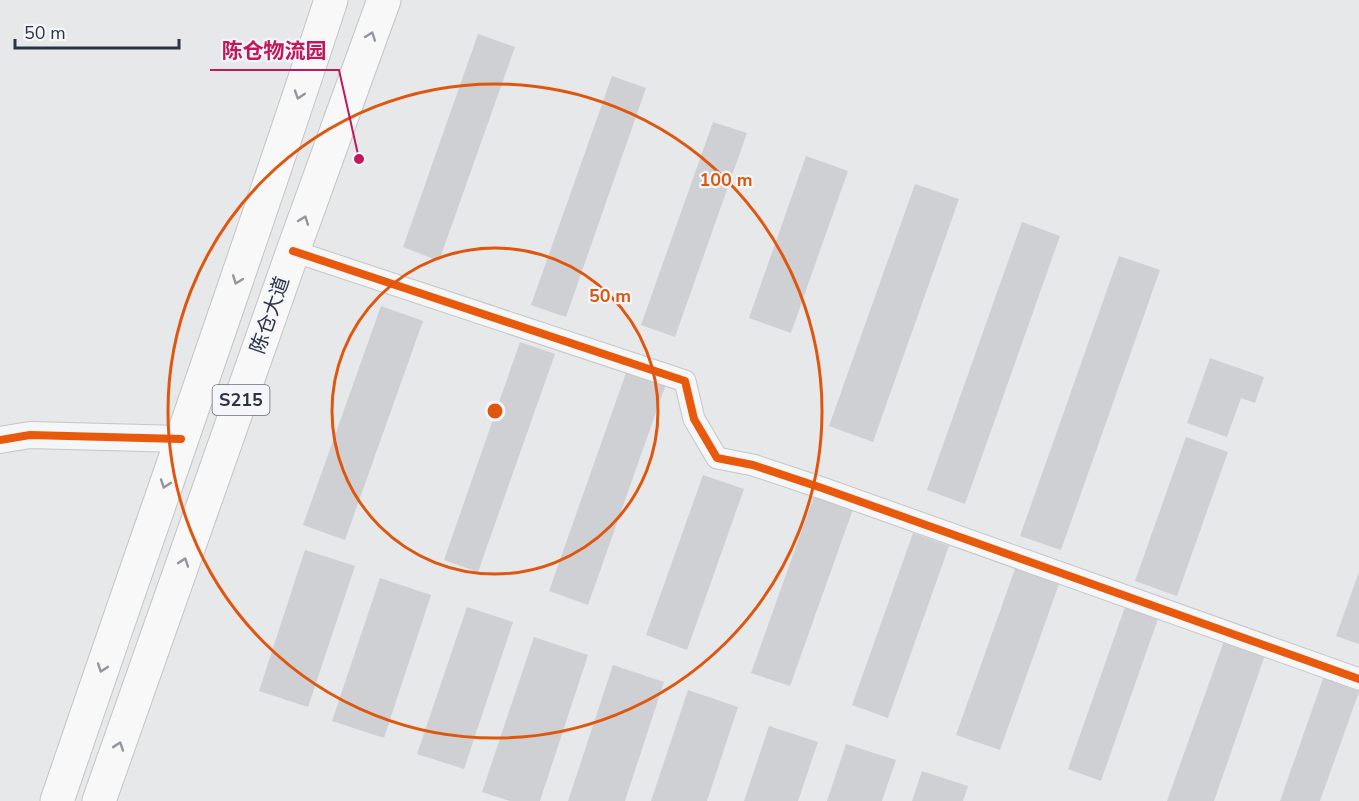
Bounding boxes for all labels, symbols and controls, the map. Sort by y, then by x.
scale bar [15,12,178,50]
text: 50 m [24,21,66,45]
callout: 陈仓物流园 [210,31,339,70]
one-way arrow [364,31,376,42]
text: 陈仓物流园 [222,37,327,65]
one-way arrow [294,89,307,100]
text: 100 m [699,168,753,192]
one-way arrow [297,215,310,226]
street label: 陈仓大道 [244,273,296,357]
one-way arrow [232,274,245,285]
text: 50 m [589,284,631,308]
road number: S215 [212,385,270,415]
centre of rings [485,401,505,421]
one-way arrow [160,478,173,489]
one-way arrow [176,557,189,568]
one-way arrow [97,663,110,673]
one-way arrow [111,741,124,752]

